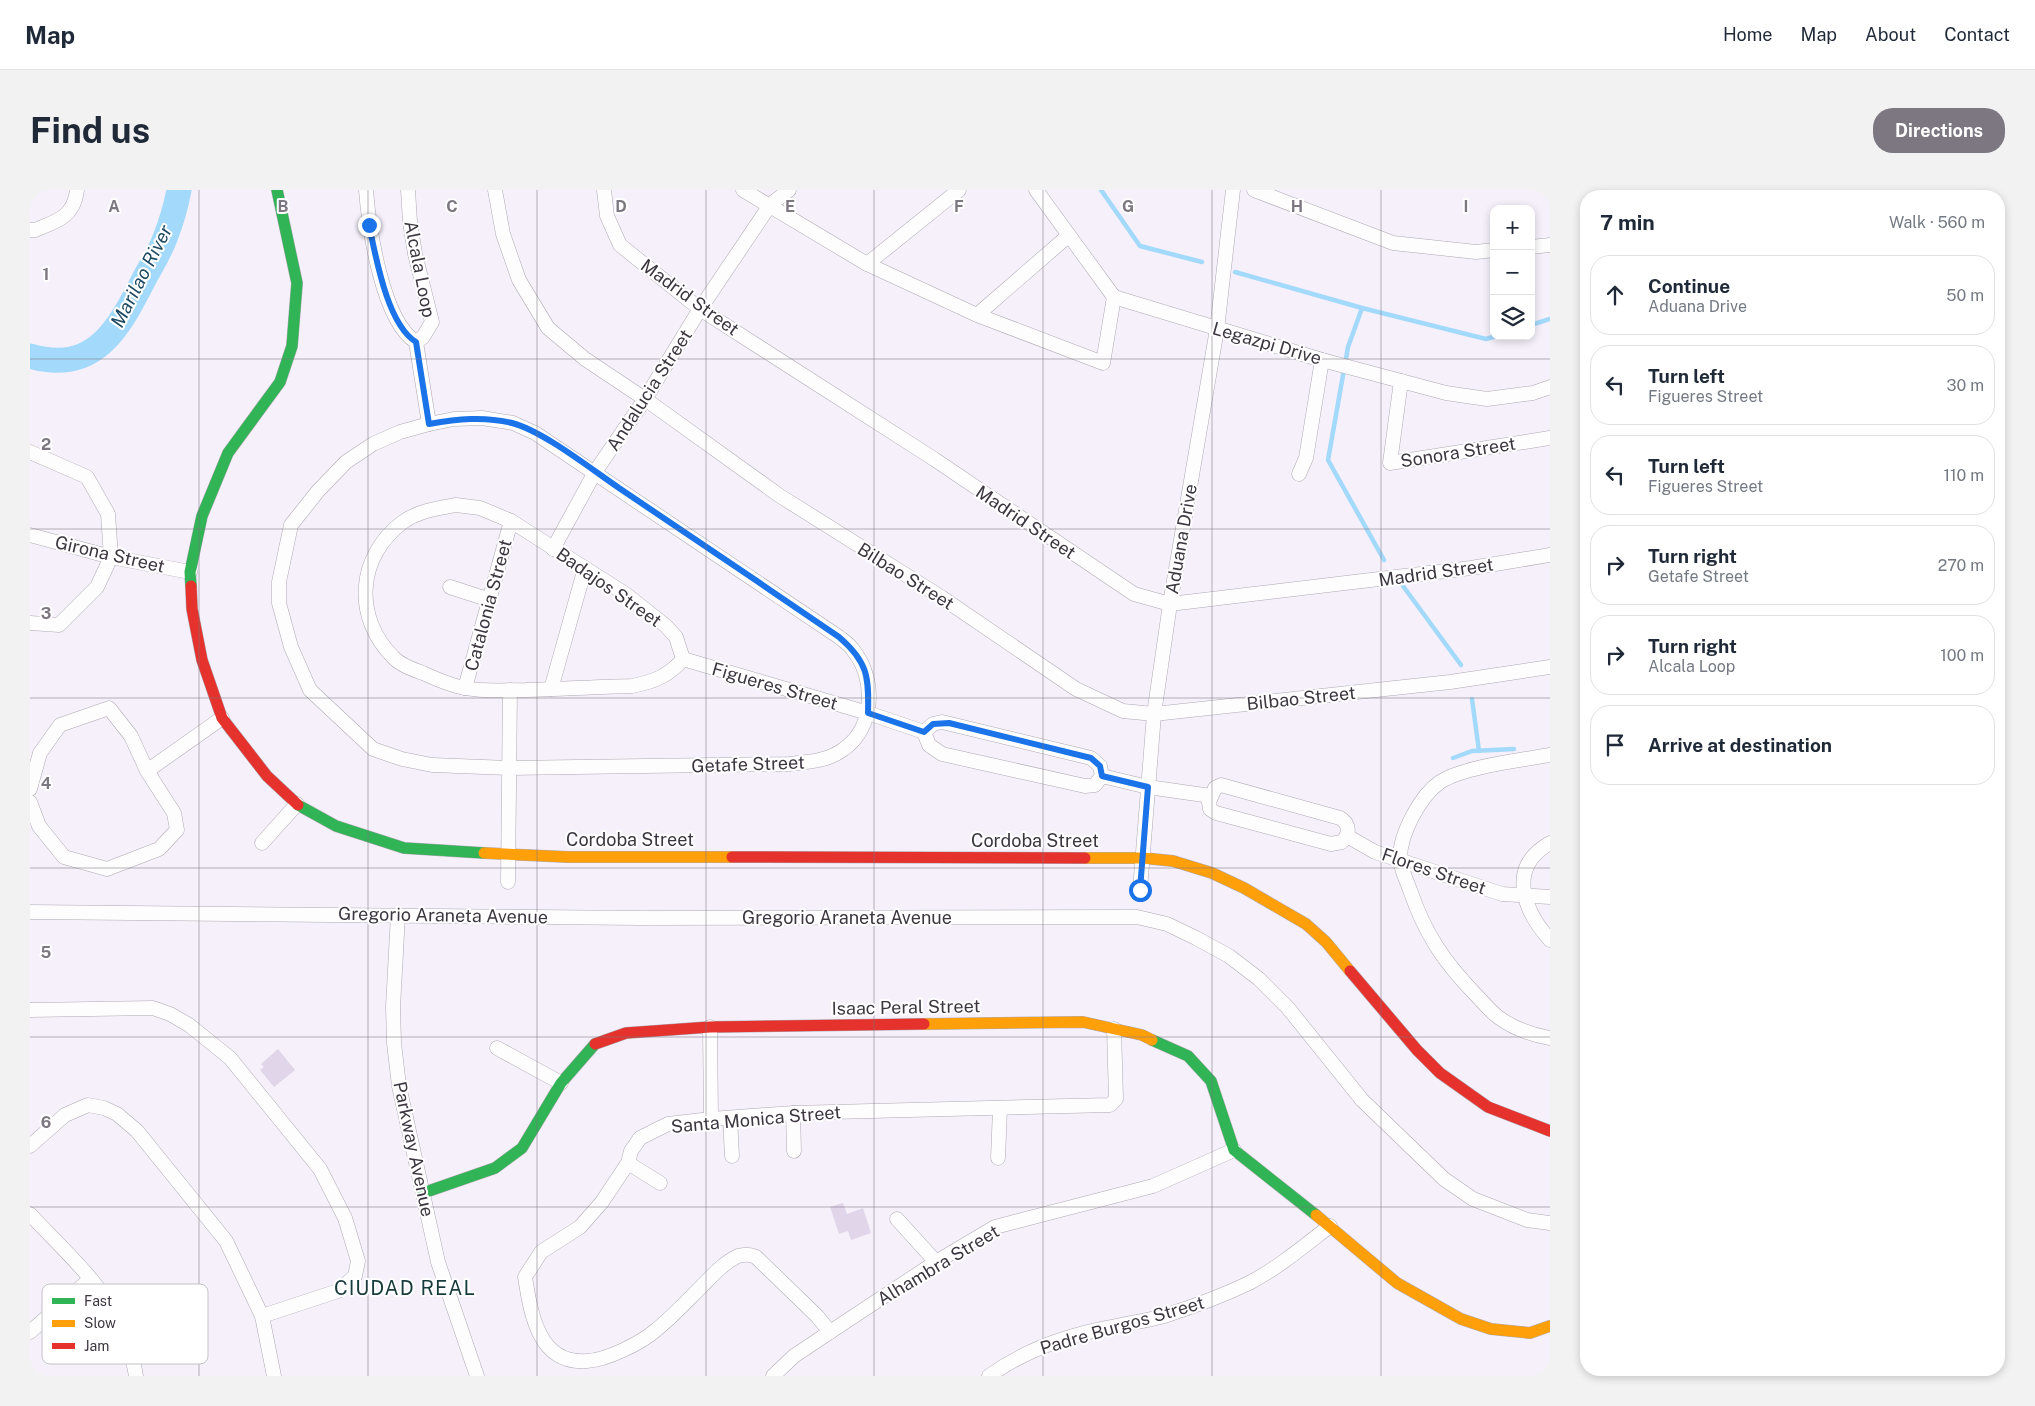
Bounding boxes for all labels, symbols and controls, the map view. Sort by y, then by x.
text: Map [25,21,75,49]
text: Home [1723,24,1773,45]
text: Map [1801,24,1837,45]
text: About [1865,24,1916,45]
text: Contact [1944,24,2010,45]
button: Directions [1873,108,2005,153]
text: Find us [30,110,150,151]
text: A [108,197,120,216]
text: B [278,197,289,216]
text: C [446,197,458,216]
text: D [615,197,627,216]
text: E [785,197,795,216]
text: F [954,197,964,216]
text: G [1122,197,1134,216]
text: H [1291,197,1303,216]
text: I [1464,197,1468,216]
map controls [1490,205,1535,340]
button: + [1490,205,1535,250]
text: 7 min [1600,210,1655,235]
text: Walk · 560 m [1889,213,1985,232]
route end [358,214,381,237]
street label: Alcala Loop [400,219,440,319]
water label: Marilao River [106,220,177,331]
button: − [1490,250,1535,295]
street label: Madrid Street [637,254,743,340]
text: 1 [43,265,49,284]
text: Continue [1648,275,1730,297]
icon: ahead [1601,281,1629,309]
text: 50 m [1946,286,1984,305]
button: layers [1490,295,1535,340]
text: Aduana Drive [1648,297,1747,316]
street label: Legazpi Drive [1210,317,1324,369]
street label: Andalucia Street [602,325,696,455]
text: Turn left [1648,365,1725,387]
icon: left [1601,371,1629,399]
text: 30 m [1947,376,1984,395]
text: Figueres Street [1648,387,1763,406]
street label: Sonora Street [1399,433,1517,471]
text: 2 [41,435,51,454]
text: Turn left [1648,455,1725,477]
icon: left [1601,461,1629,489]
text: 110 m [1943,466,1984,485]
text: Figueres Street [1648,477,1763,496]
street label: Madrid Street [972,481,1080,563]
street label: Aduana Drive [1161,482,1201,596]
street label: Girona Street [53,531,167,577]
street label: Catalonia Street [460,537,516,673]
street label: Bilbao Street [854,538,958,614]
street label: Badajos Street [552,543,666,631]
text: Turn right [1648,545,1737,567]
icon: right [1601,551,1629,579]
street label: Madrid Street [1377,554,1495,590]
text: 270 m [1938,556,1984,575]
text: Getafe Street [1648,567,1749,586]
text: 3 [41,604,51,623]
text: Turn right [1648,635,1737,657]
icon: right [1601,641,1629,669]
text: 100 m [1940,646,1984,665]
text: Alcala Loop [1648,657,1735,676]
street label: Figueres Street [710,658,840,714]
street label: Bilbao Street [1245,682,1357,714]
icon: arrive [1601,731,1629,759]
text: Arrive at destination [1648,734,1832,756]
street label: Getafe Street [691,752,805,776]
text: 4 [41,774,52,793]
street label: Cordoba Street [566,829,694,850]
street label: Cordoba Street [971,830,1099,851]
street label: Flores Street [1379,843,1489,899]
route start [1129,879,1152,902]
street label: Gregorio Araneta Avenue [338,903,548,927]
street label: Gregorio Araneta Avenue [742,907,952,928]
text: 5 [41,943,52,962]
street label: Isaac Peral Street [831,995,981,1019]
street label: Parkway Avenue [389,1079,439,1219]
street label: Santa Monica Street [670,1101,842,1137]
text: 6 [41,1113,51,1132]
street label: Alhambra Street [873,1220,1003,1310]
district label: CIUDAD REAL [334,1276,476,1300]
legend [42,1284,208,1364]
street label: Padre Burgos Street [1037,1291,1207,1359]
text: Fast [84,1293,112,1309]
text: Slow [84,1315,116,1331]
text: Jam [84,1338,109,1354]

